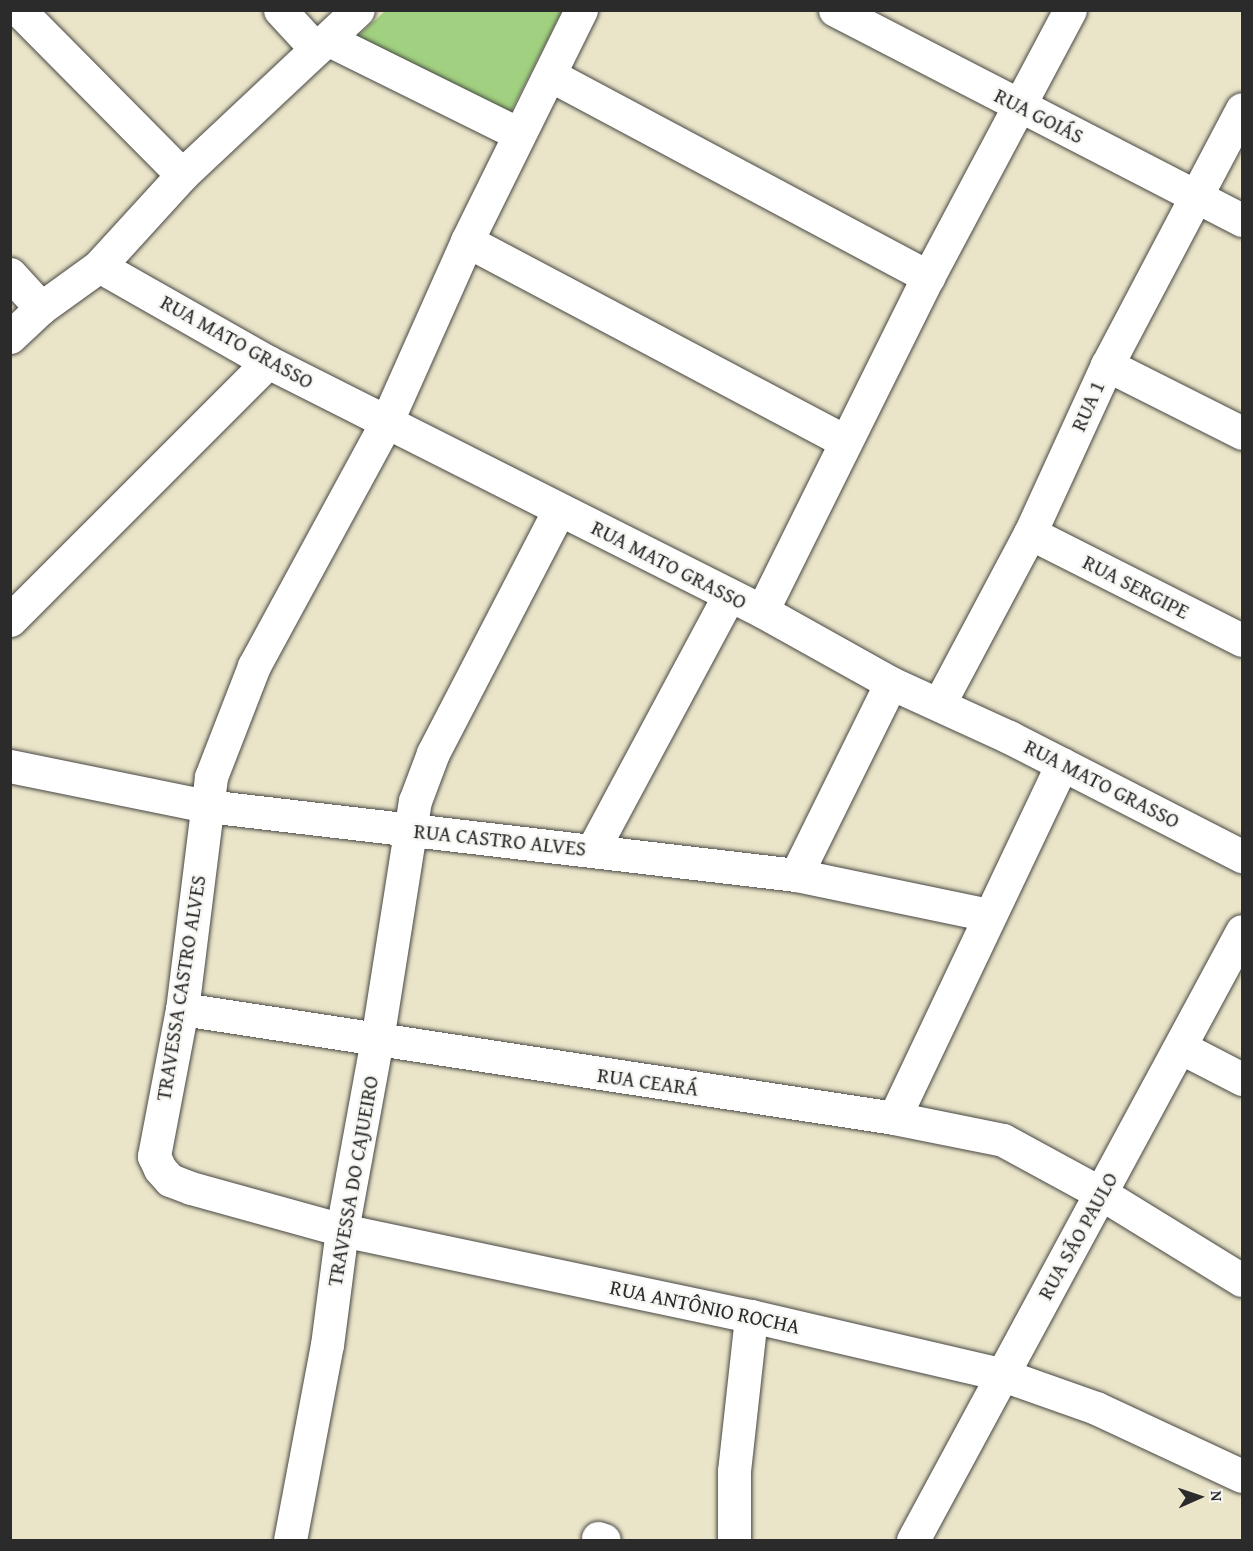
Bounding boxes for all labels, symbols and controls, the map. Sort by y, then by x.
street label: RUA GOIÁS [990,83,1088,149]
street label: RUA MATO GRASSO [156,290,318,394]
street label: RUA 1 [1066,377,1110,435]
street label: RUA MATO GRASSO [587,515,751,615]
street label: RUA SERGIPE [1079,549,1193,625]
street label: RUA MATO GRASSO [1020,734,1184,834]
street label: RUA CASTRO ALVES [413,818,587,862]
street label: TRAVESSA CASTRO ALVES [151,873,211,1103]
street label: RUA CEARÁ [596,1062,700,1102]
street label: TRAVESSA DO CAJUEIRO [322,1074,384,1288]
street label: RUA SÃO PAULO [1033,1168,1123,1304]
street label: RUA ANTÔNIO ROCHA [608,1275,802,1339]
north arrow [1169,1467,1229,1527]
text: N [1205,1490,1229,1502]

